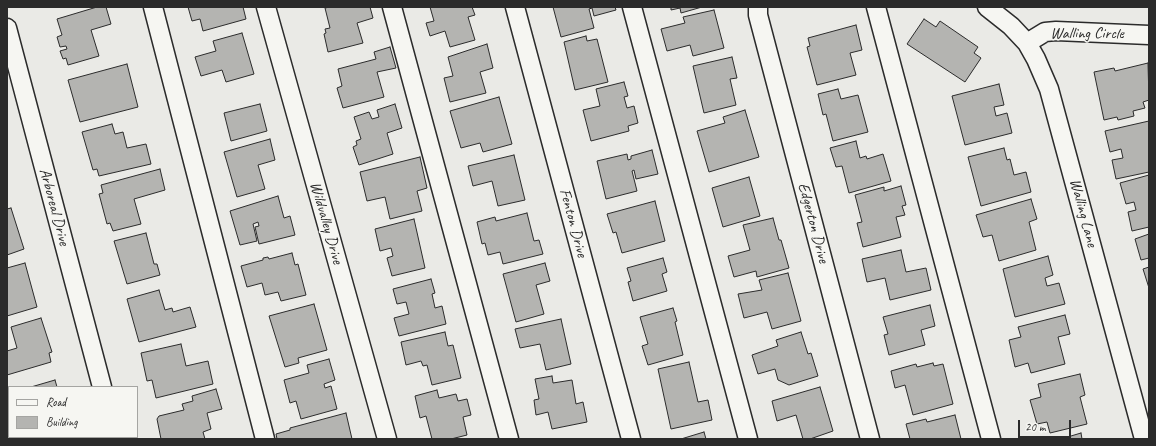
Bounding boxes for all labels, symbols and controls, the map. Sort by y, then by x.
street label: Walling Circle [1050,24,1124,44]
street label: Arboreal Drive [34,166,74,248]
street label: Walling Lane [1065,177,1101,249]
street label: Wildvalley Drive [305,180,347,266]
street label: Edgerton Drive [793,181,833,265]
street label: Fenton Drive [555,187,591,259]
legend [8,386,138,438]
text: Road [46,394,66,410]
scale bar [1020,412,1073,438]
text: Building [46,414,78,430]
text: 20 m [1025,419,1045,435]

